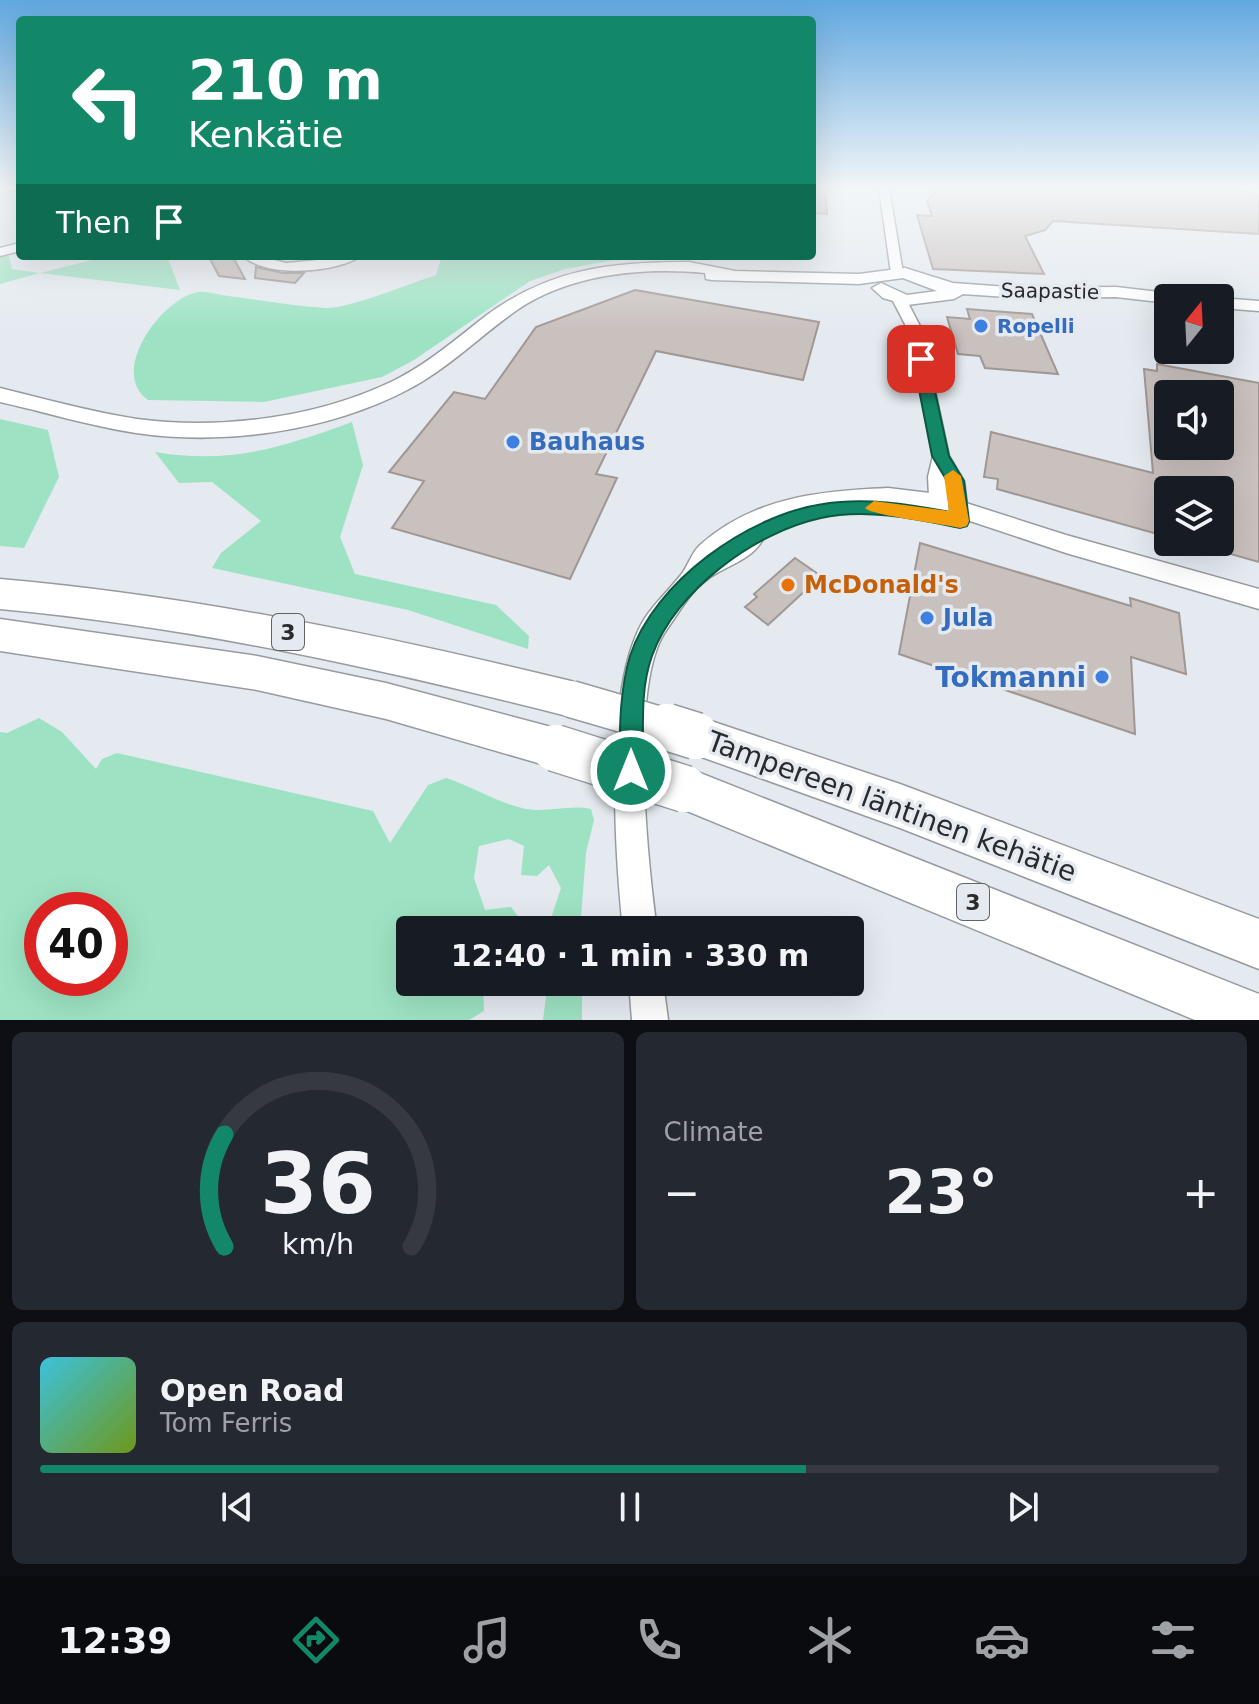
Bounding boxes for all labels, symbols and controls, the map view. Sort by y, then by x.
text: 210 m [188,47,383,112]
icon: left [56,48,160,152]
text: Kenkätie [188,114,343,155]
icon: arrive [147,200,191,244]
text: Then [56,205,131,240]
street label: Saapastie [1001,278,1099,304]
north arrow [1154,284,1234,364]
map controls [1154,284,1234,556]
place label: Ropelli [997,314,1075,338]
marker: Ropelli [972,317,990,335]
pin [887,325,955,393]
icon: arrive [899,337,943,381]
button: sound [1154,380,1234,460]
place label: Bauhaus [529,428,645,456]
marker: Bauhaus [504,433,522,451]
button: layers [1154,476,1234,556]
place label: McDonald's [804,571,959,599]
marker: McDonald's [779,576,797,594]
place label: Jula [941,604,993,632]
marker: Jula [918,609,936,627]
road number: 3 [272,614,304,650]
place label: Tokmanni [935,661,1086,694]
marker: Tokmanni [1093,668,1111,686]
street label: Tampereen läntinen kehätie [702,724,1081,889]
position arrow [589,729,673,813]
road number: 3 [957,884,989,920]
speed limit sign: 40 [24,892,128,996]
text: 12:40 · 1 min · 330 m [451,938,809,973]
text: Climate [664,1117,764,1147]
text: 36 [260,1136,376,1233]
text: 23° [885,1157,998,1227]
text: − [664,1167,700,1218]
text: + [1182,1167,1219,1218]
text: km/h [282,1227,354,1261]
text: Open Road [160,1373,345,1408]
text: Tom Ferris [160,1408,292,1438]
icon: previous [215,1485,259,1529]
icon: pause [608,1485,652,1529]
icon: next [1001,1485,1045,1529]
icon: directions [288,1612,344,1668]
icon: music [459,1612,515,1668]
icon: phone [631,1612,687,1668]
icon: climate [802,1612,858,1668]
icon: car [974,1612,1030,1668]
icon: filters [1145,1612,1201,1668]
text: 12:39 [58,1620,172,1661]

